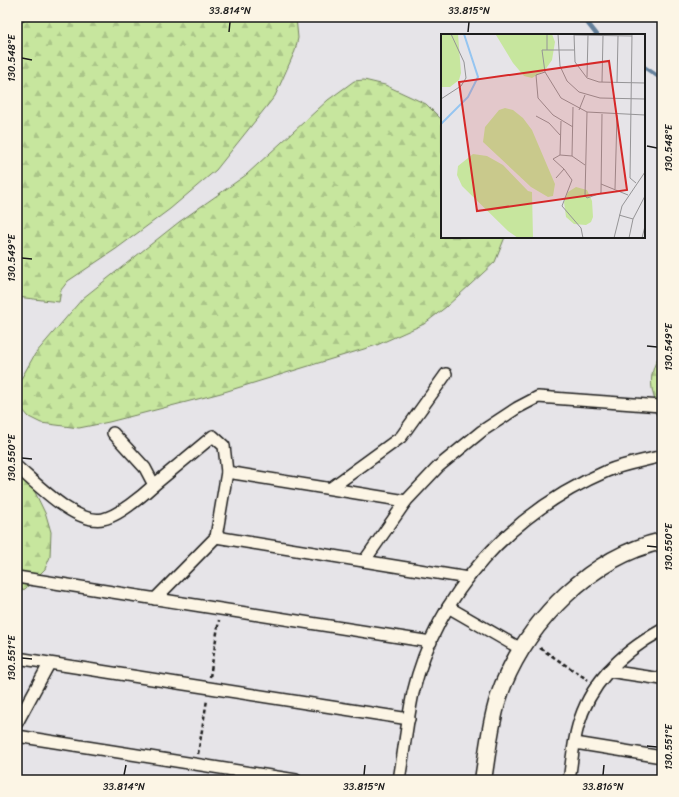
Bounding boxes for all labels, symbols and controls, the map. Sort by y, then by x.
text: 33.814°N [209,2,251,20]
text: 33.815°N [448,2,490,20]
text: 130.548°E [3,33,21,82]
inset map [441,34,645,238]
text: 130.548°E [660,123,678,172]
text: 130.549°E [3,233,21,282]
text: 130.549°E [660,322,678,371]
text: 130.550°E [3,433,21,482]
text: 130.550°E [660,522,678,571]
text: 130.551°E [3,634,21,681]
text: 130.551°E [660,723,678,770]
text: 33.814°N [103,778,145,796]
text: 33.815°N [343,778,385,796]
text: 33.816°N [582,778,624,796]

